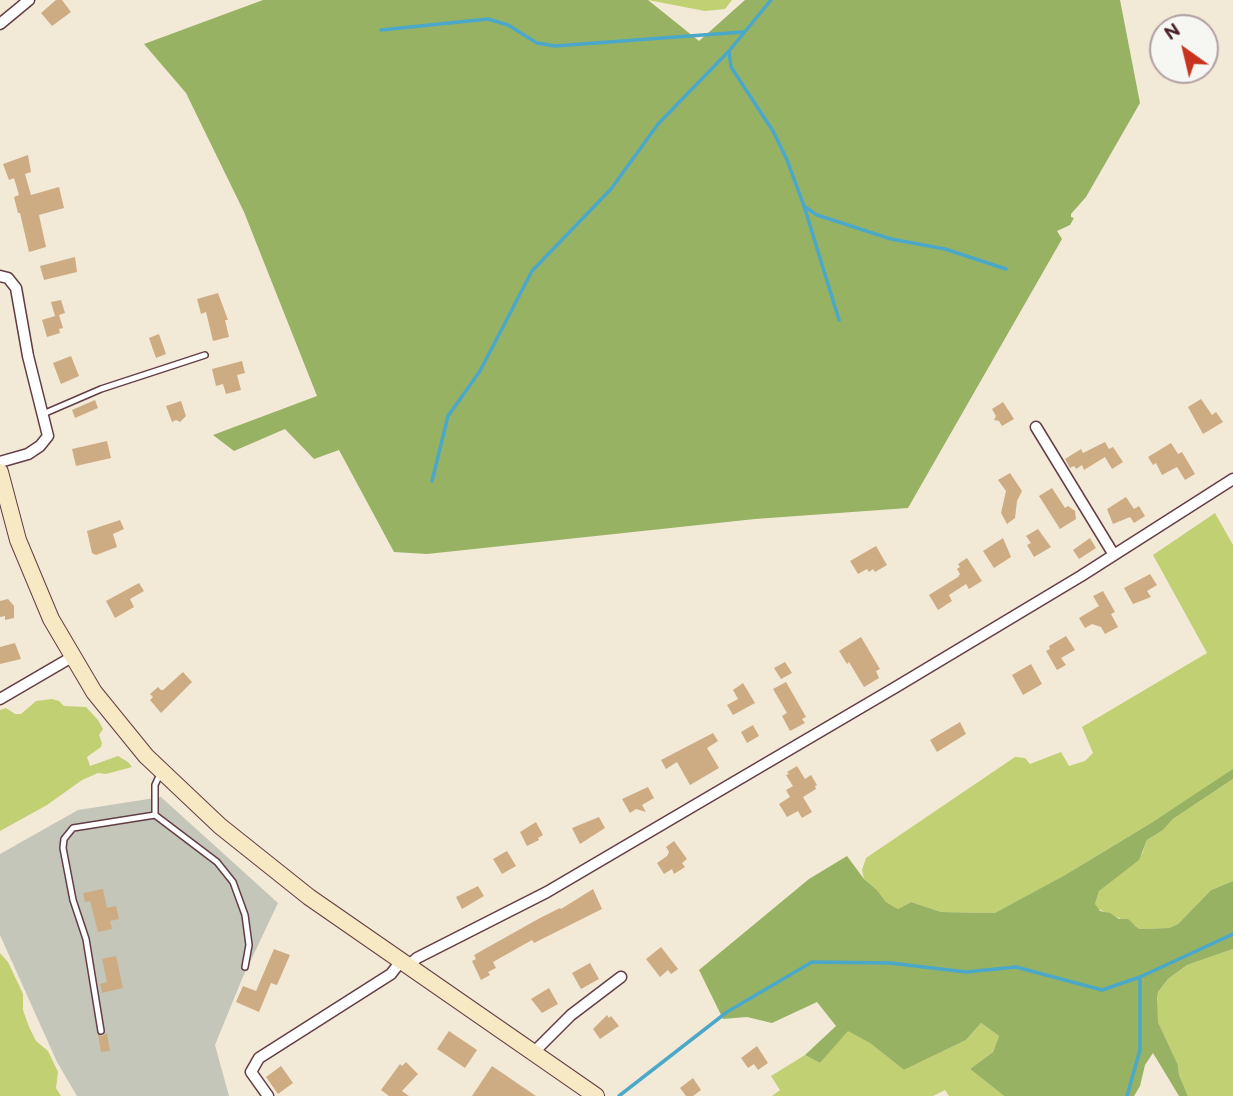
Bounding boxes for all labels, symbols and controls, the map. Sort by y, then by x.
north arrow [1149,14,1219,84]
text: N [1161,19,1185,46]

